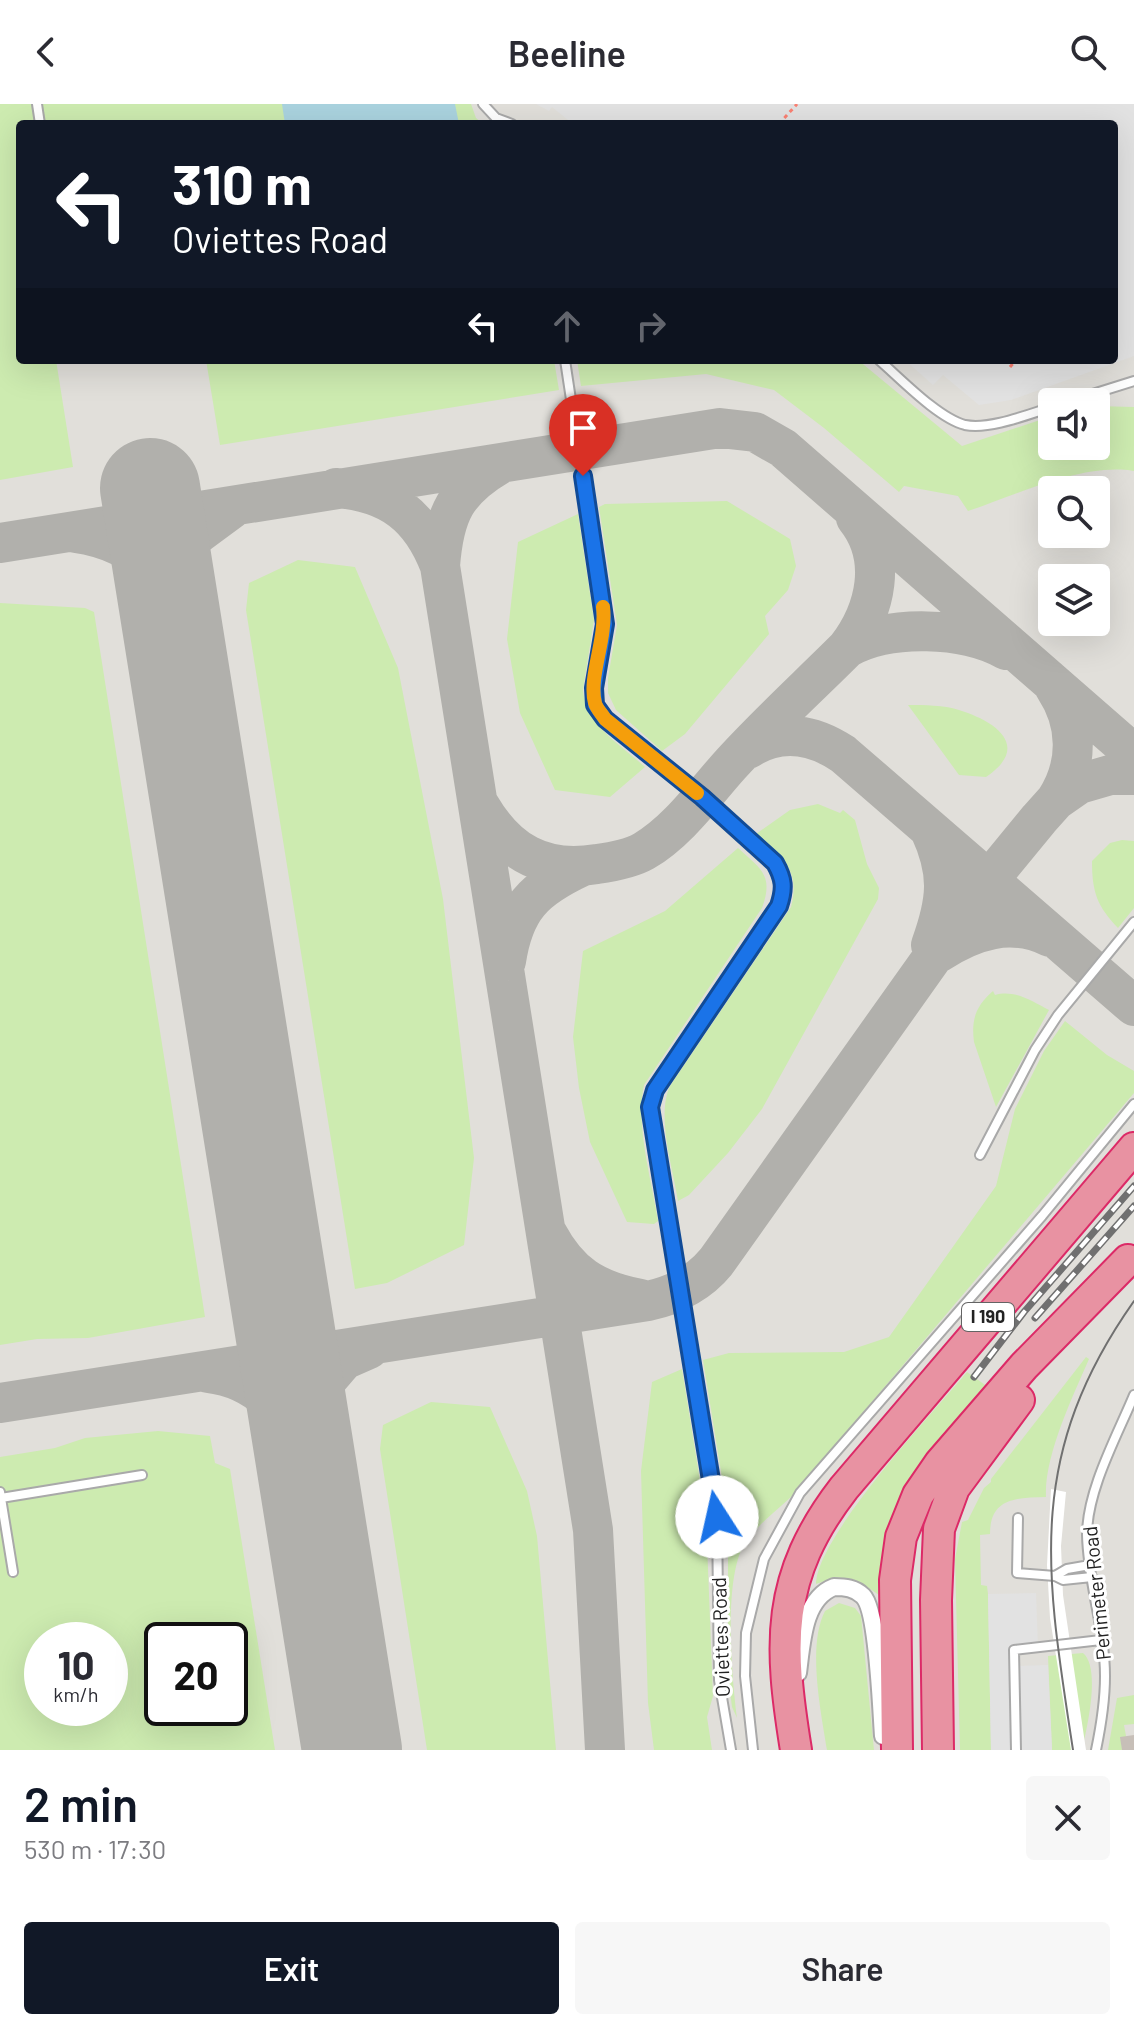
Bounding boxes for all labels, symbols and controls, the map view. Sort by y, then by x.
icon: back [24,30,68,74]
icon: search [1066,30,1110,74]
text: Beeline [508,31,626,74]
text: 310 m [172,149,312,216]
icon: left [40,152,144,256]
text: Oviettes Road [172,217,388,260]
icon: left [461,304,505,348]
icon: ahead [545,304,589,348]
icon: right [629,304,673,348]
map controls [1038,388,1110,636]
button: sound [1038,388,1110,460]
pin [549,394,617,476]
icon: arrive [561,406,605,450]
button: search [1038,476,1110,548]
button: layers [1038,564,1110,636]
road number: I 190 [962,1303,1014,1331]
position arrow [675,1475,759,1559]
street label: Perimeter Road [1077,1525,1115,1661]
street label: Oviettes Road [706,1577,734,1697]
speed limit sign: 20 [144,1622,248,1726]
text: 10 [58,1640,94,1688]
text: km/h [53,1682,99,1706]
text: 2 min [24,1774,138,1832]
button: close [1026,1776,1110,1860]
text: 530 m · 17:30 [24,1833,166,1864]
button: Exit [24,1922,559,2014]
button: Share [575,1922,1110,2014]

